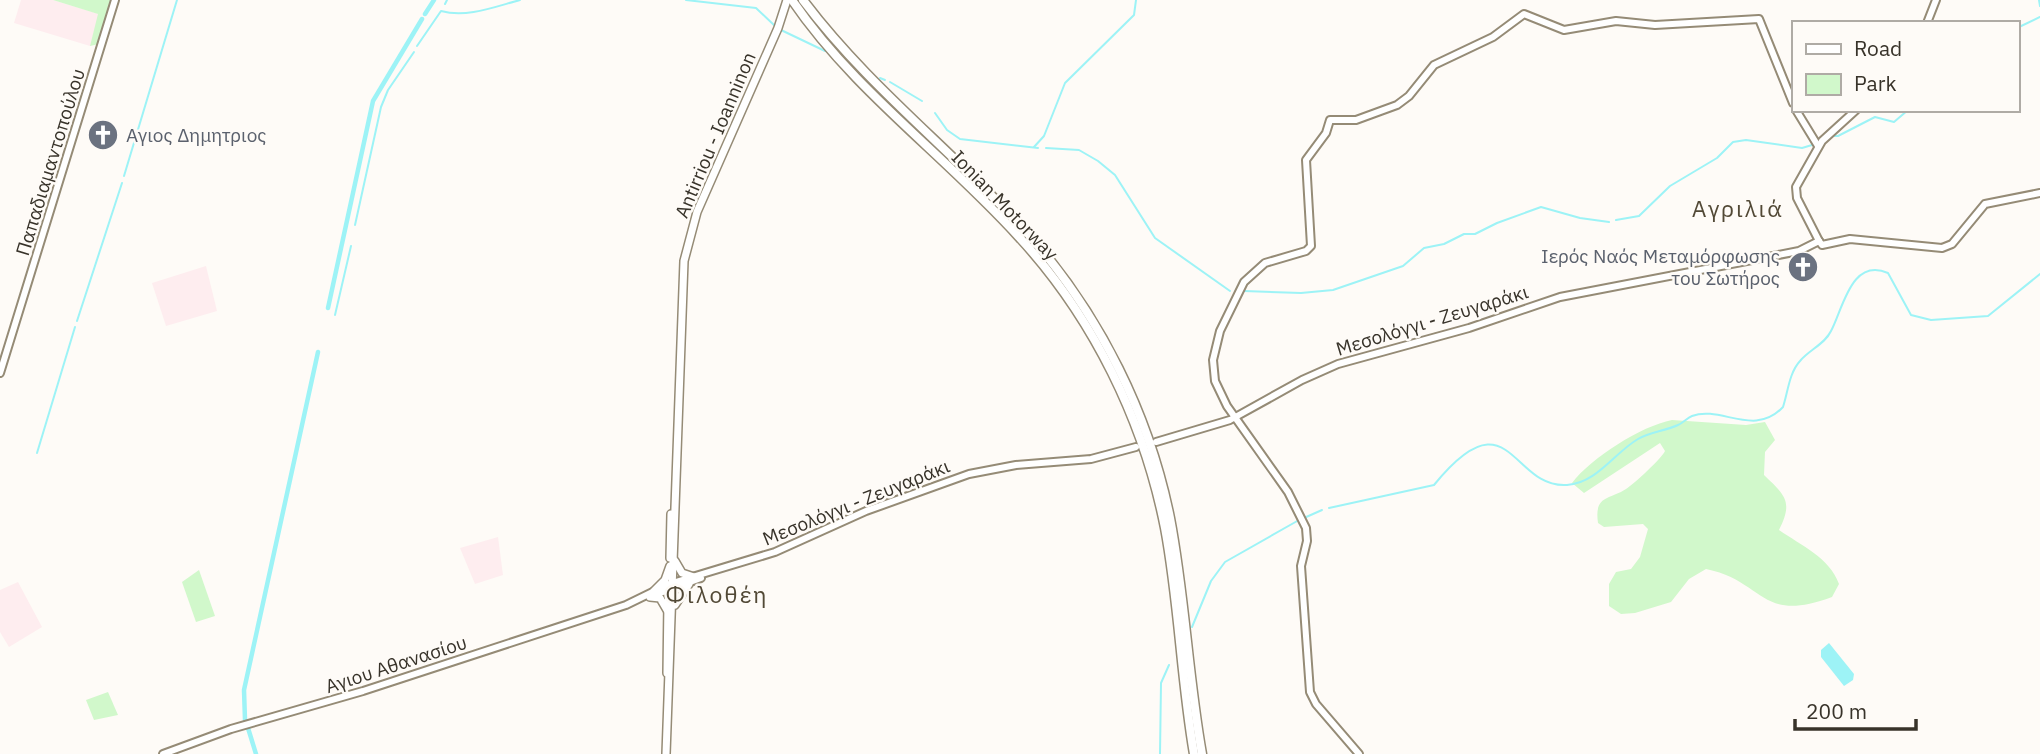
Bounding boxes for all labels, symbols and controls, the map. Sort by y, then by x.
legend [1792,21,2019,112]
text: Road [1854,34,1902,62]
street label: Antirriou - Ioanninon [669,48,761,222]
street label: Παπαδιαμαντοπούλου [10,66,90,258]
text: Park [1854,69,1897,97]
church icon: Αγιος Δημητριος [86,118,120,152]
place label: Αγιος Δημητριος [126,123,266,147]
street label: Ionian Motorway [947,145,1064,265]
district label: Αγριλιά [1692,193,1784,223]
place label: Ιερός Ναός Μεταμόρφωσης του Σωτήρος [1541,244,1780,290]
church icon: Ιερός Ναός Μεταμόρφωσης του Σωτήρος [1786,250,1820,284]
street label: Μεσολόγγι - Ζευγαράκι [1333,279,1531,361]
street label: Μεσολόγγι - Ζευγαράκι [759,453,954,551]
district label: Φιλοθέη [666,579,768,609]
street label: Αγιου Αθανασίου [322,630,470,698]
scale bar [1795,688,1916,732]
text: 200 m [1806,697,1867,725]

